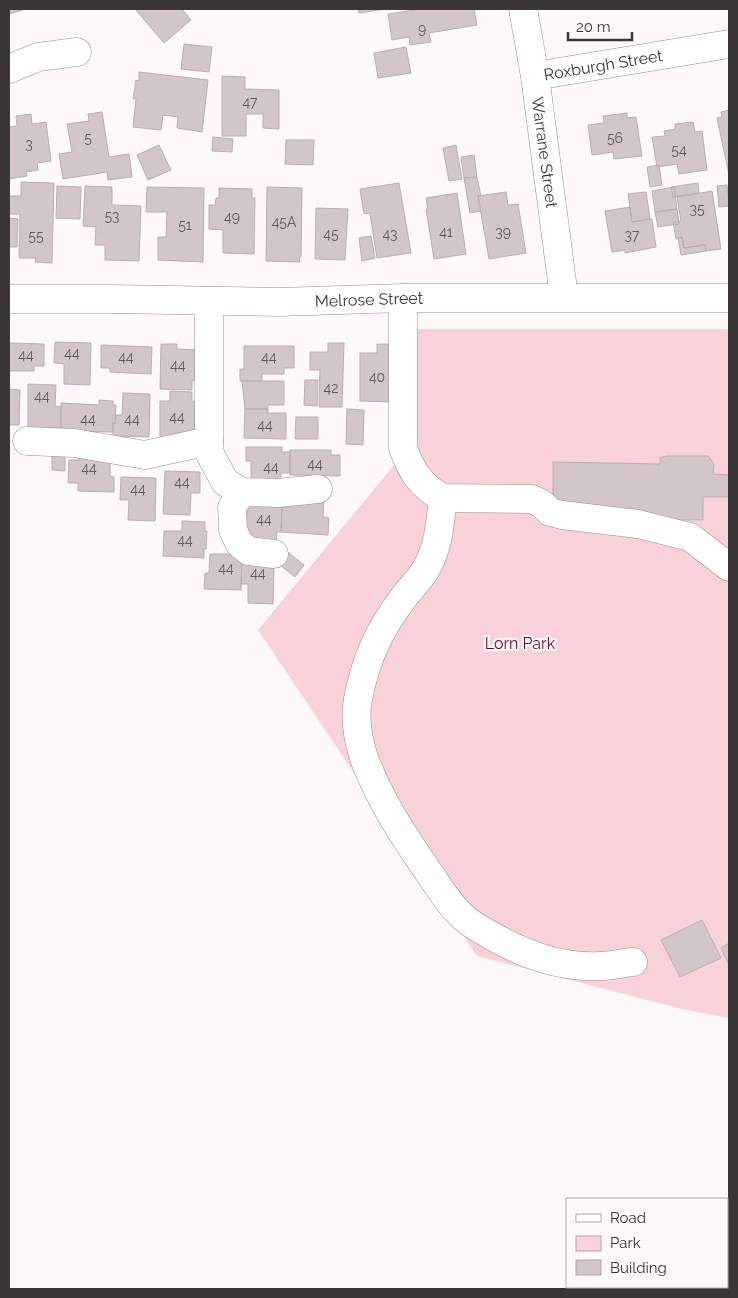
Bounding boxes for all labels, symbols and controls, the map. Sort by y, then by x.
scale bar [568,10,632,42]
text: 20 m [576,18,611,36]
house number: 9 [418,21,426,37]
street label: Roxburgh Street [542,46,664,84]
house number: 47 [242,94,258,110]
street label: Warrane Street [528,96,562,210]
house number: 5 [84,130,92,146]
house number: 56 [607,130,623,146]
house number: 3 [25,136,33,152]
house number: 54 [671,142,687,158]
house number: 35 [689,201,705,217]
house number: 53 [104,208,120,224]
house number: 49 [224,209,240,225]
house number: 45A [272,214,297,230]
house number: 51 [178,217,192,233]
house number: 41 [439,224,453,240]
house number: 39 [495,224,511,240]
house number: 45 [323,226,339,242]
house number: 43 [382,226,398,242]
house number: 37 [625,227,640,243]
house number: 55 [28,228,44,244]
street label: Melrose Street [315,289,424,310]
house number: 44 [64,345,80,361]
house number: 44 [18,347,34,363]
house number: 44 [118,349,134,365]
house number: 44 [261,349,277,365]
house number: 44 [170,357,186,373]
house number: 40 [369,369,385,385]
house number: 42 [324,380,338,396]
house number: 44 [34,388,50,404]
house number: 44 [169,409,185,425]
house number: 44 [80,411,96,427]
house number: 44 [124,411,140,427]
house number: 44 [257,417,273,433]
house number: 44 [307,456,323,472]
house number: 44 [263,459,279,475]
house number: 44 [81,460,97,476]
house number: 44 [174,474,190,490]
house number: 44 [130,481,146,497]
house number: 44 [256,511,272,527]
house number: 44 [177,532,193,548]
house number: 44 [218,560,234,576]
house number: 44 [250,565,266,581]
park label: Lorn Park [485,634,556,653]
legend [566,1198,728,1288]
text: Road [610,1209,646,1227]
text: Park [610,1234,641,1252]
text: Building [610,1259,667,1277]

